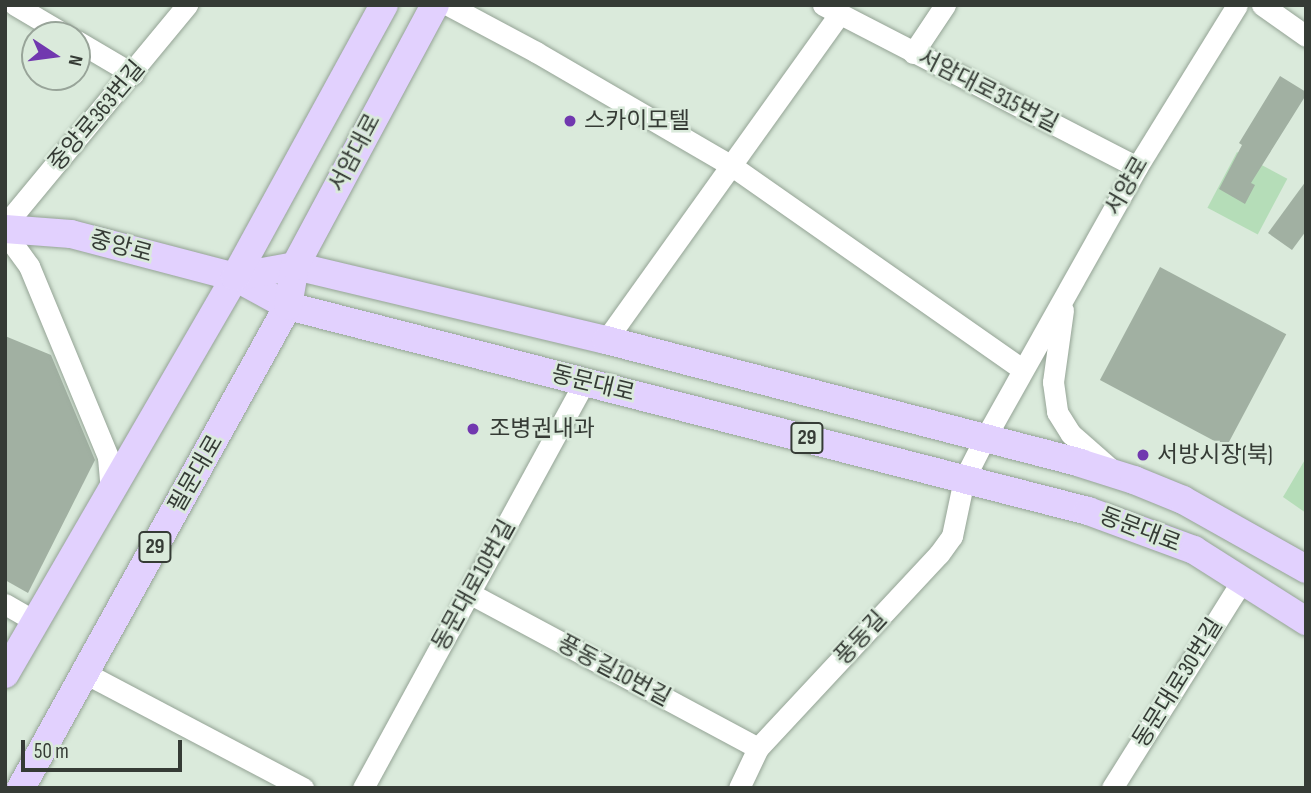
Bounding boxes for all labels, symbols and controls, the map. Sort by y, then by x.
north arrow [21,21,91,91]
street label: 서암대로315번길 [913,44,1063,138]
text: N [63,53,87,68]
street label: 중앙로363번길 [43,55,151,177]
place label: 스카이모텔 [584,107,690,135]
street label: 서암대로 [323,109,387,197]
marker: 스카이모텔 [562,113,578,129]
street label: 서양로 [1099,152,1155,220]
street label: 중앙로 [87,225,155,269]
street label: 동문대로 [549,360,637,408]
place label: 조병권내과 [489,415,595,443]
marker: 조병권내과 [463,419,483,439]
road number: 29 [790,420,824,456]
street label: 필문대로 [163,430,229,518]
place label: 서방시장(북) [1157,441,1273,469]
marker: 서방시장(북) [1135,447,1151,463]
street label: 동문대로 [1096,502,1184,558]
street label: 동문대로10번길 [427,515,521,655]
road number: 29 [138,530,172,564]
street label: 풍동길 [829,605,893,671]
street label: 동문대로30번길 [1127,613,1229,753]
street label: 풍동길10번길 [553,630,675,712]
scale bar [24,726,186,770]
text: 50 m [34,739,69,764]

